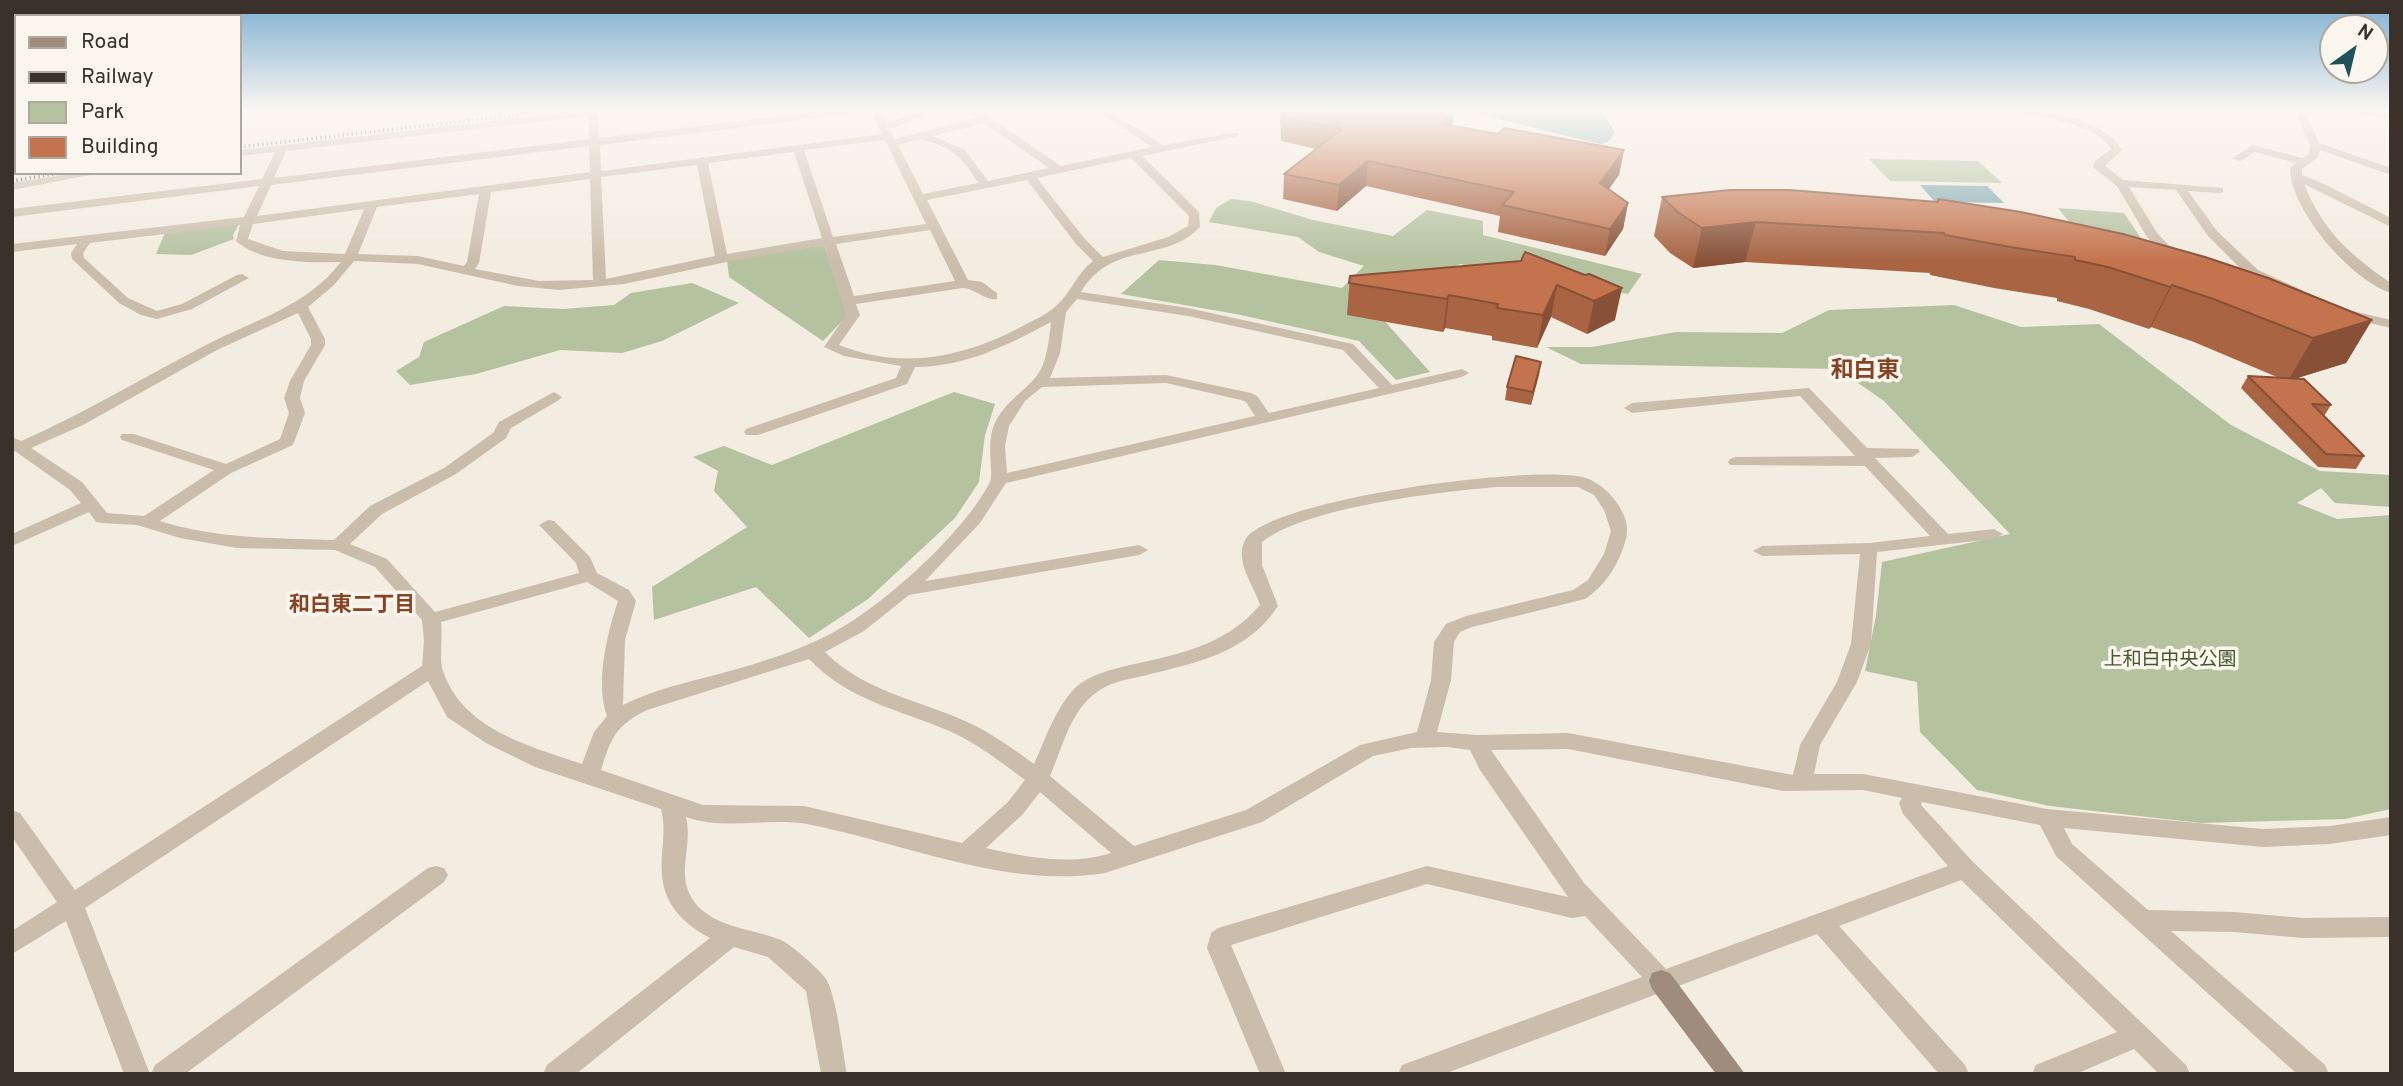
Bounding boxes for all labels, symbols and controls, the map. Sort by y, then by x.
legend [14,14,242,175]
north arrow [2319,14,2389,84]
text: N [2352,19,2377,47]
text: Road [81,29,130,56]
text: Railway [81,64,154,91]
text: Park [81,99,124,126]
text: Building [81,134,159,161]
district label: 和白東 [1831,358,1899,386]
district label: 和白東二丁目 [289,594,415,620]
park label: 上和白中央公園 [2104,650,2236,672]

